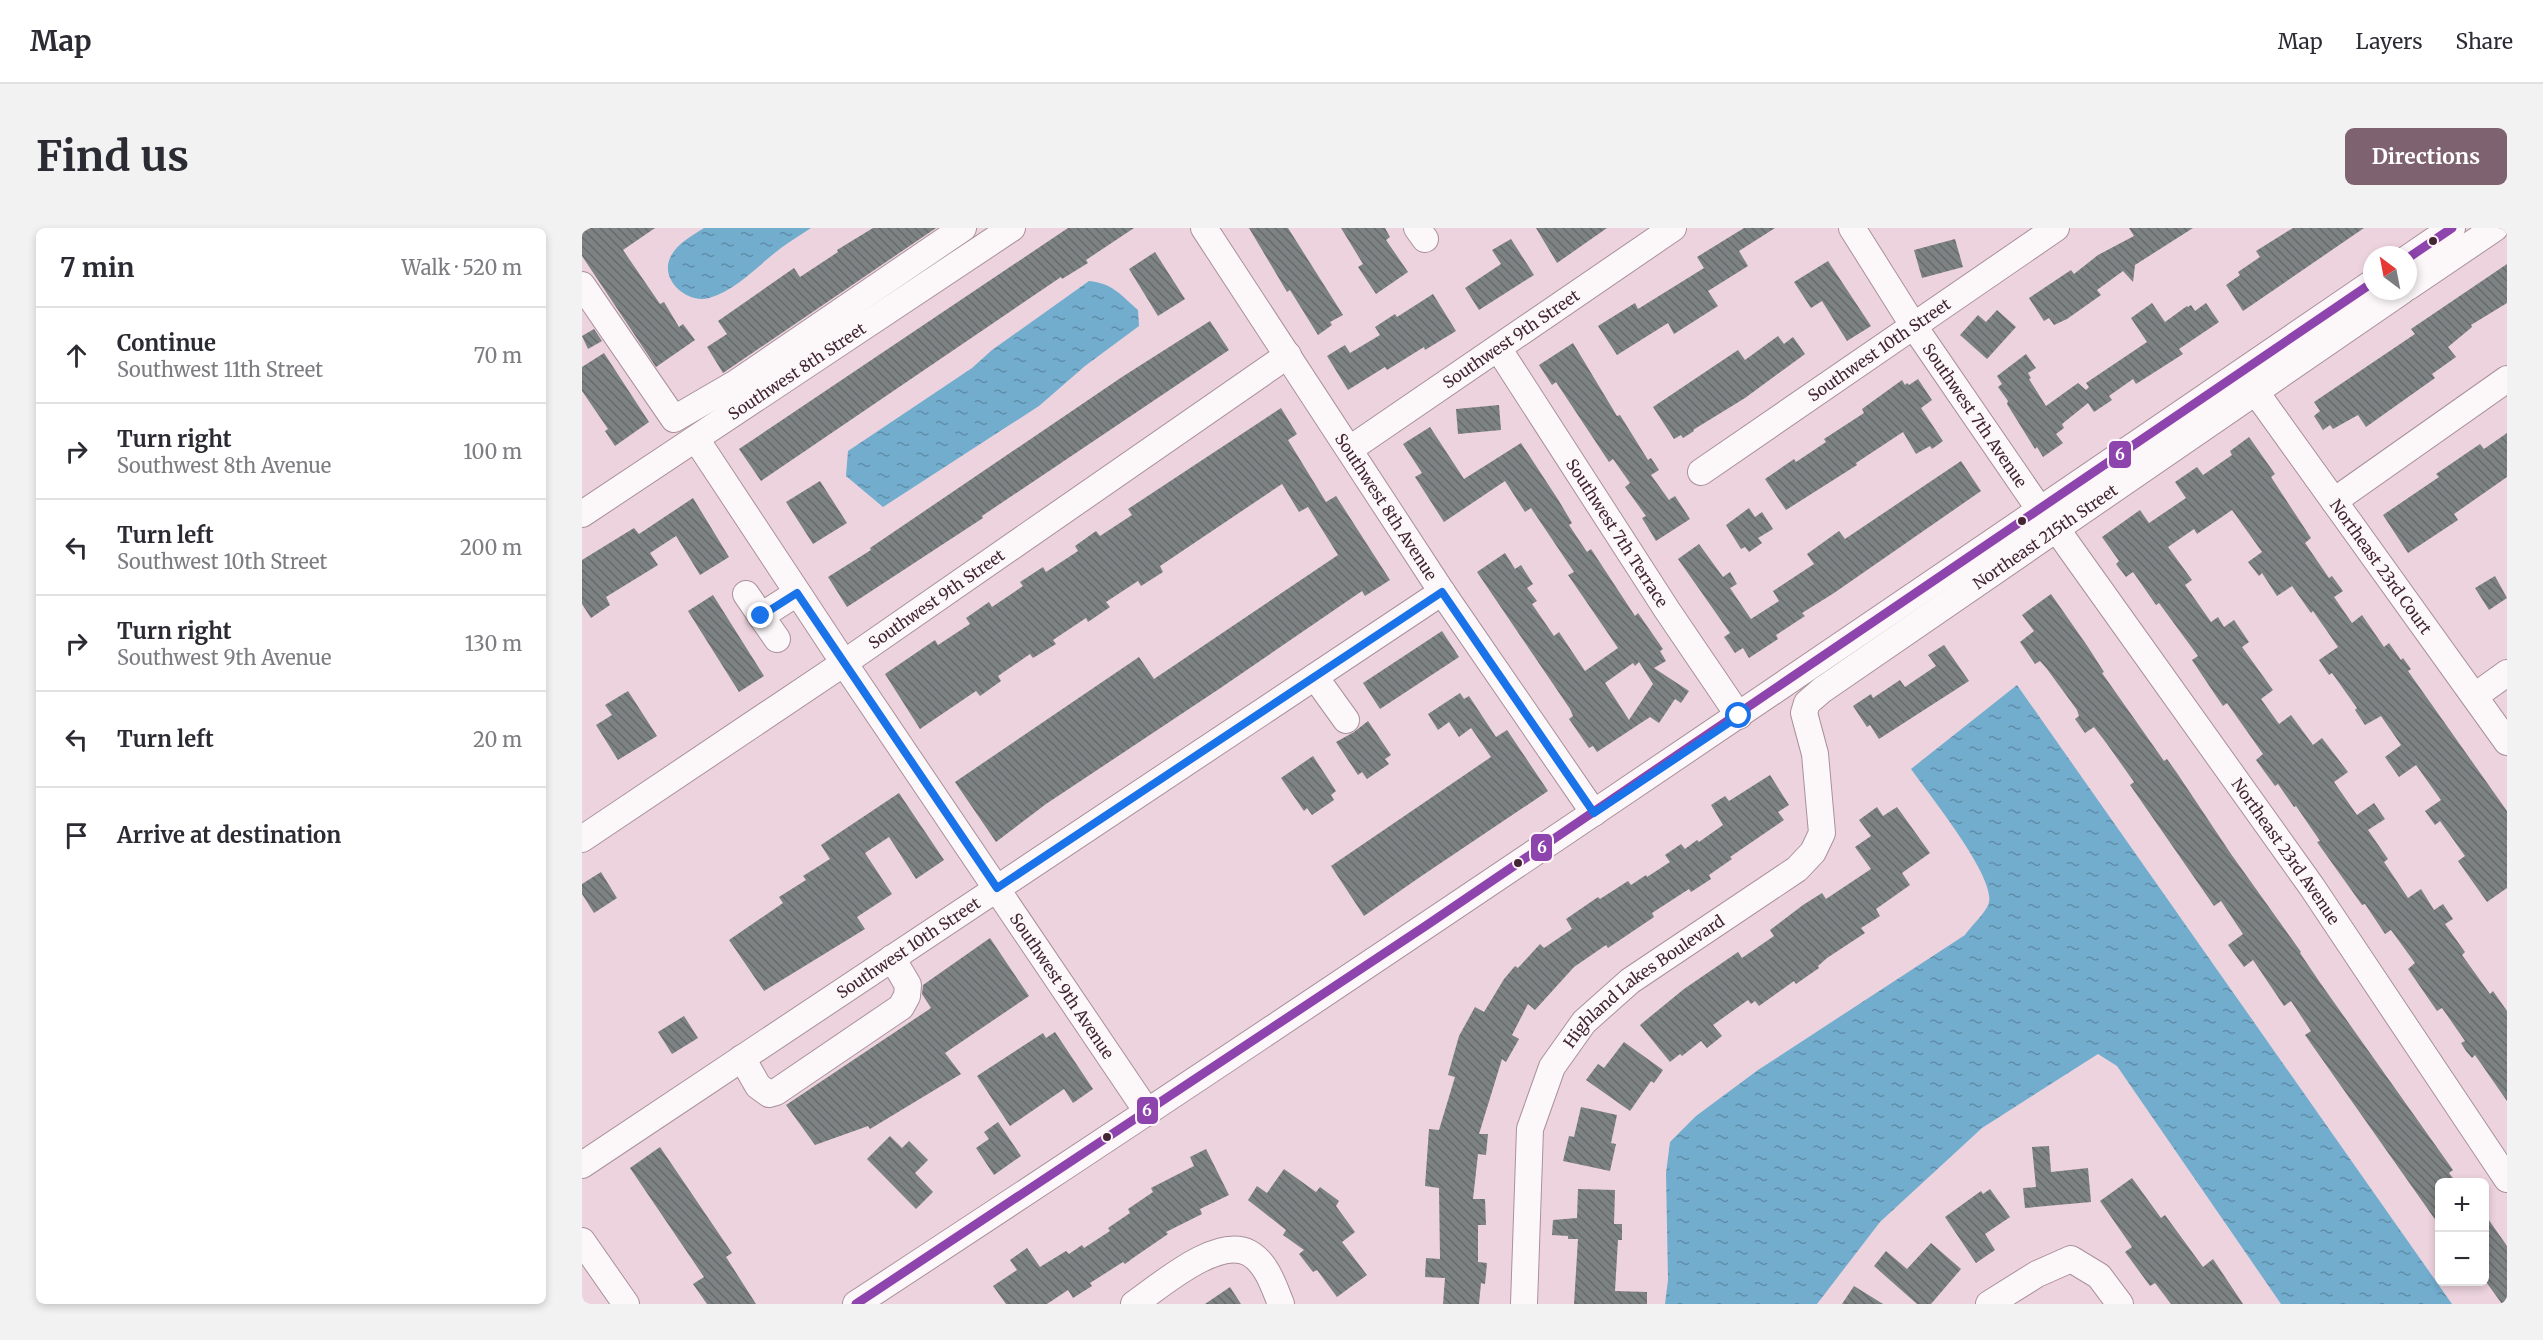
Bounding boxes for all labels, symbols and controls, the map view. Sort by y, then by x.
text: Map [30,23,92,59]
text: Map [2278,28,2323,55]
text: Layers [2356,28,2423,55]
text: Share [2456,28,2513,55]
button: Directions [2345,128,2507,185]
text: Find us [36,130,189,182]
unlabelled marker [2427,235,2439,247]
north arrow [2363,246,2417,300]
text: 7 min [60,251,134,284]
text: Walk · 520 m [402,255,522,280]
street label: Southwest 9th Street [1439,285,1584,393]
street label: Southwest 10th Street [1804,293,1955,406]
street label: Southwest 8th Street [724,318,870,424]
text: Continue [117,329,216,357]
icon: ahead [60,339,93,372]
street label: Southwest 7th Avenue [1918,339,2032,491]
text: 70 m [474,343,522,368]
text: Southwest 11th Street [117,357,323,382]
text: Turn right [117,425,231,453]
street label: Southwest 8th Avenue [1331,430,1442,584]
icon: right [60,435,93,468]
text: 100 m [463,439,522,464]
line badge: 6 [2108,440,2132,469]
text: 6 [2115,444,2125,464]
text: Southwest 8th Avenue [117,453,331,478]
street label: Southwest 7th Terrace [1562,455,1673,611]
street label: Northeast 215th Street [1969,479,2122,593]
street label: Northeast 23rd Court [2326,495,2437,638]
unlabelled marker [2016,515,2028,527]
text: Turn left [117,521,214,549]
icon: left [60,531,93,564]
text: 200 m [460,535,522,560]
street label: Southwest 9th Street [864,544,1009,653]
text: Southwest 10th Street [117,549,327,574]
route end [747,602,773,628]
text: Turn right [117,617,231,645]
icon: right [60,627,93,660]
text: 130 m [465,631,522,656]
text: Southwest 9th Avenue [117,645,331,670]
route start [1725,702,1751,728]
icon: left [60,723,93,756]
text: Turn left [117,725,214,753]
text: 20 m [473,727,522,752]
street label: Northeast 23rd Avenue [2227,774,2344,928]
icon: arrive [60,819,93,852]
text: Arrive at destination [117,821,341,849]
line badge: 6 [1530,833,1553,862]
text: 6 [1537,837,1547,857]
unlabelled marker [1512,857,1524,869]
street label: Southwest 10th Street [833,892,984,1003]
street label: Southwest 9th Avenue [1006,909,1118,1062]
street label: Highland Lakes Boulevard [1559,910,1728,1052]
line badge: 6 [1136,1096,1159,1125]
text: 6 [1142,1100,1152,1120]
unlabelled marker [1101,1131,1113,1143]
map controls [2435,1178,2489,1286]
button: + [2435,1178,2489,1232]
button: − [2435,1232,2489,1286]

